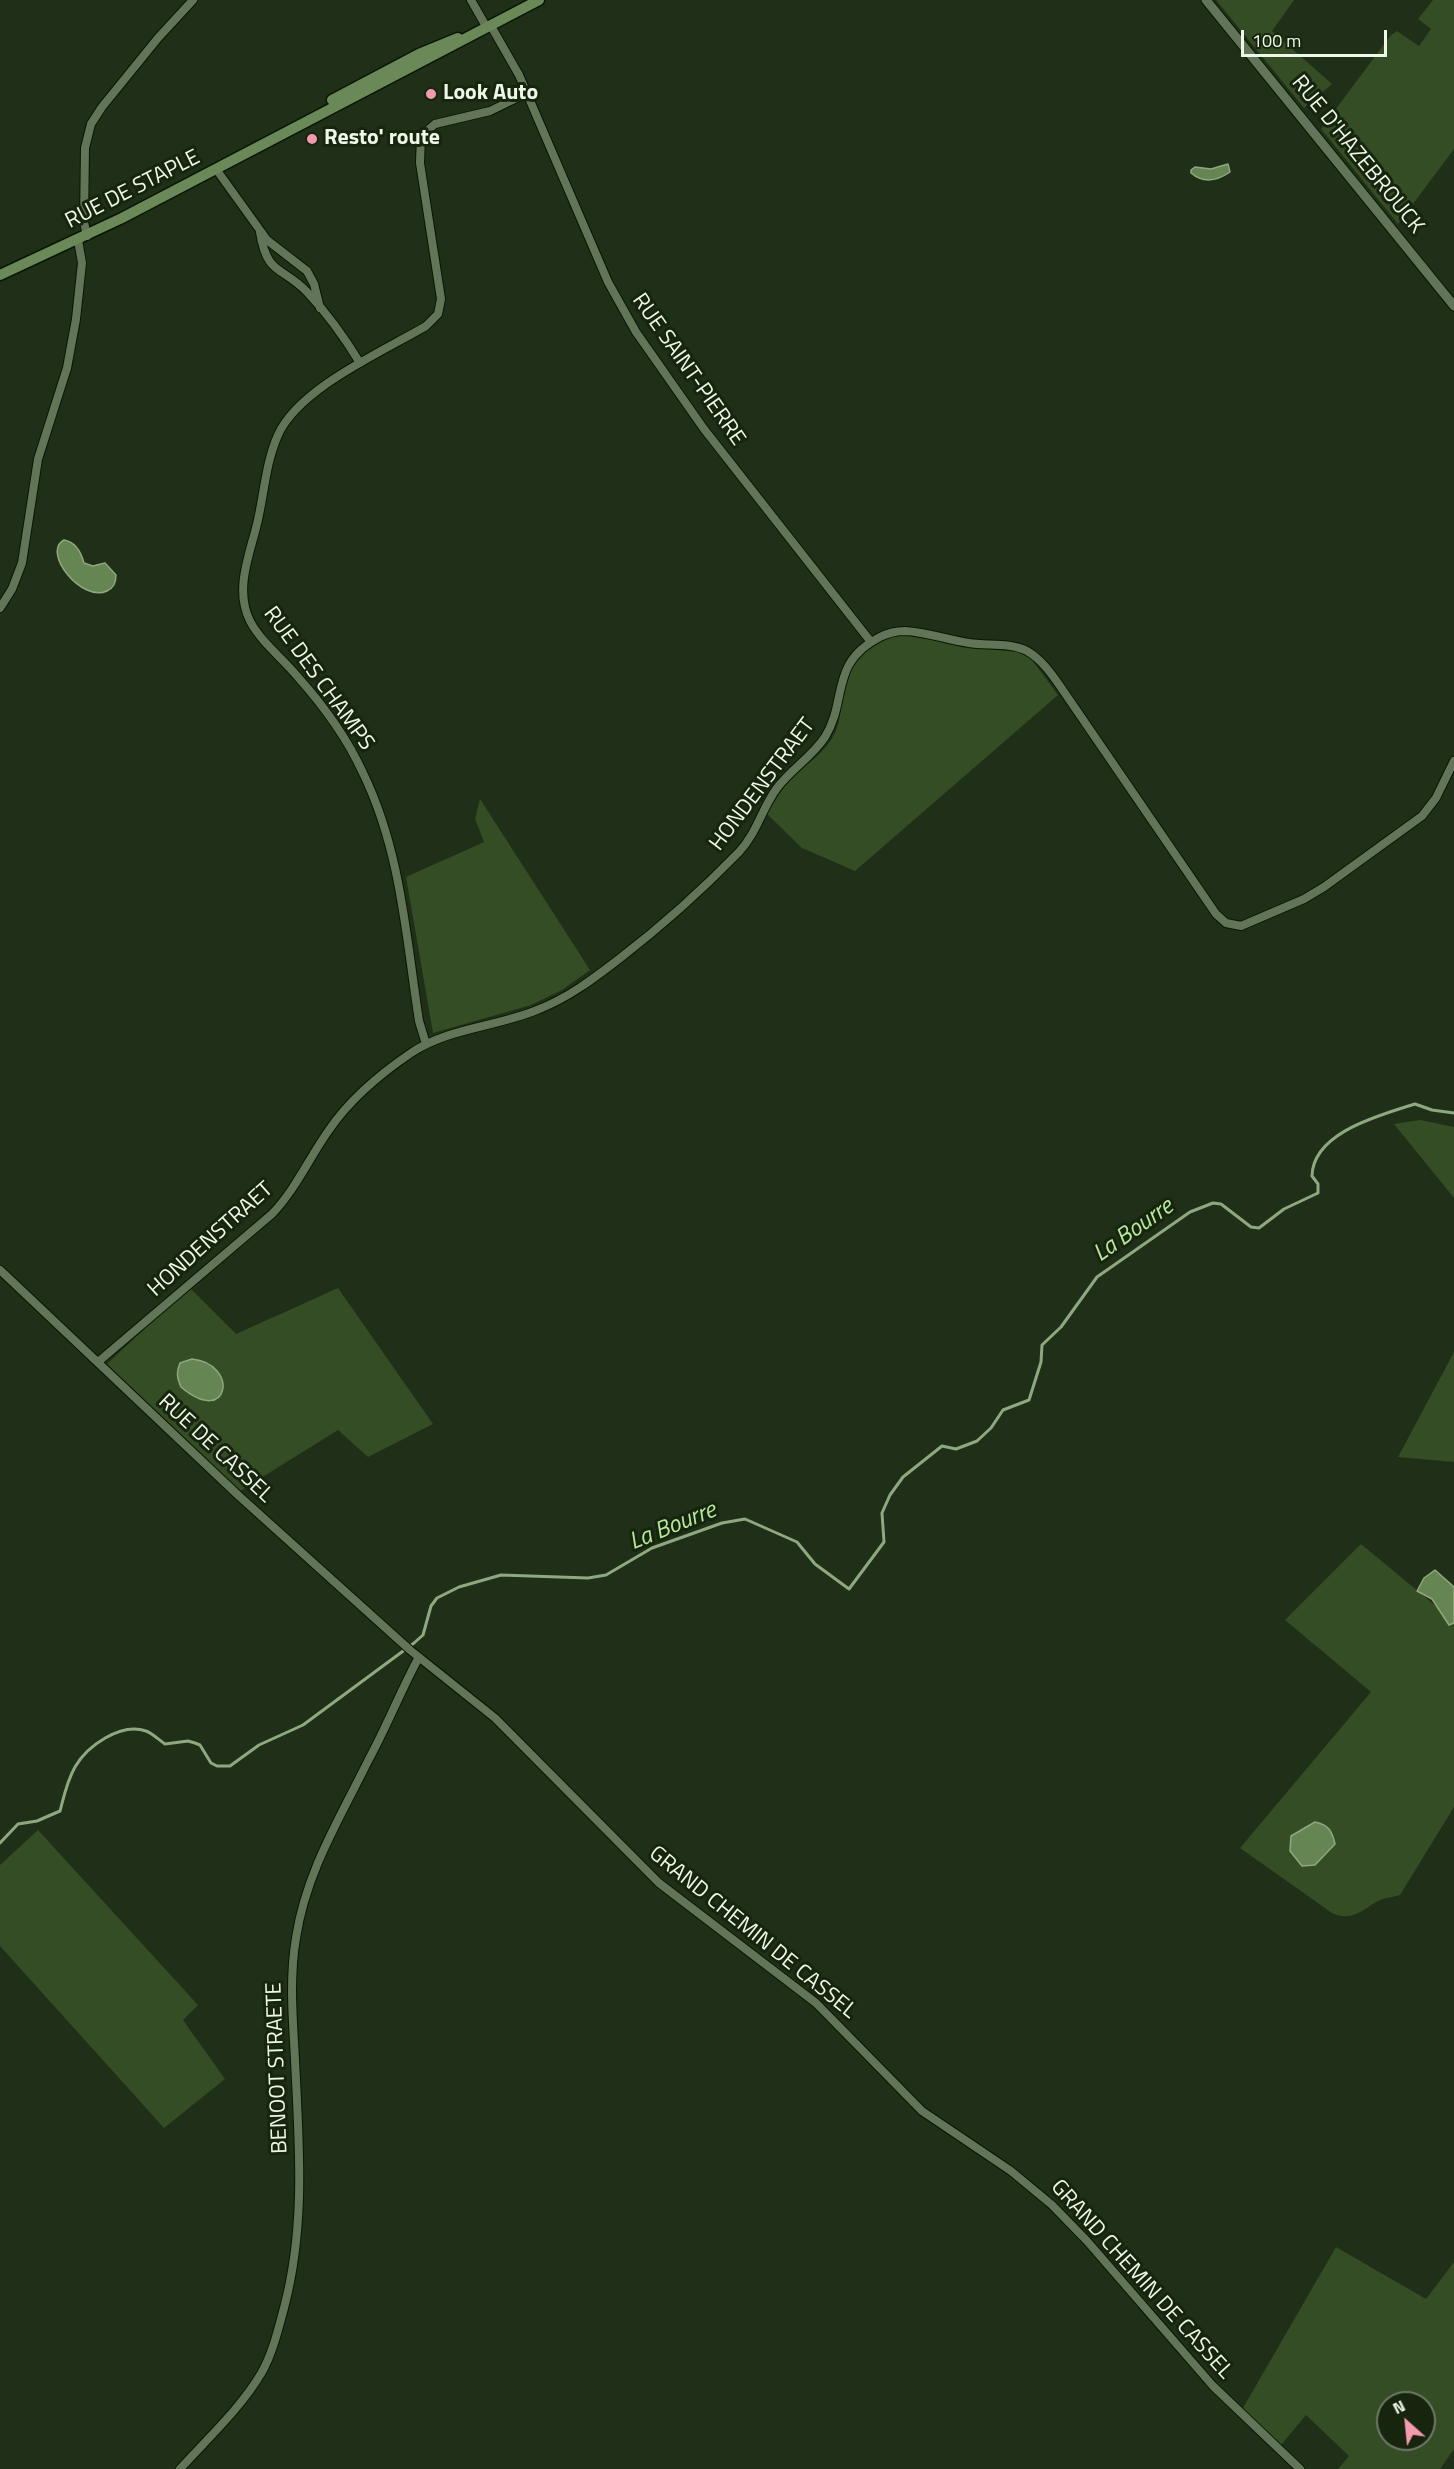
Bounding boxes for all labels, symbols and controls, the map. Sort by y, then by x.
scale bar [1244,18,1390,56]
text: 100 m [1252,27,1301,54]
street label: RUE D'HAZEBROUCK [1285,71,1429,239]
place label: Look Auto [443,81,538,107]
marker: Look Auto [424,87,438,101]
place label: Resto' route [324,126,440,152]
marker: Resto' route [305,132,319,146]
street label: RUE DE STAPLE [61,145,205,235]
street label: RUE SAINT-PIERRE [626,289,750,451]
street label: RUE DES CHAMPS [257,602,379,756]
street label: HONDENSTRAET [705,713,821,857]
street label: HONDENSTRAET [143,1177,279,1303]
water label: La Bourre [1088,1193,1180,1269]
street label: RUE DE CASSEL [152,1389,278,1509]
water label: La Bourre [625,1497,721,1557]
street label: GRAND CHEMIN DE CASSEL [643,1841,861,2025]
street label: BENOOT STRAETE [262,1982,294,2154]
street label: GRAND CHEMIN DE CASSEL [1044,2175,1238,2385]
north arrow [1376,2391,1436,2451]
text: N [1388,2394,1409,2420]

